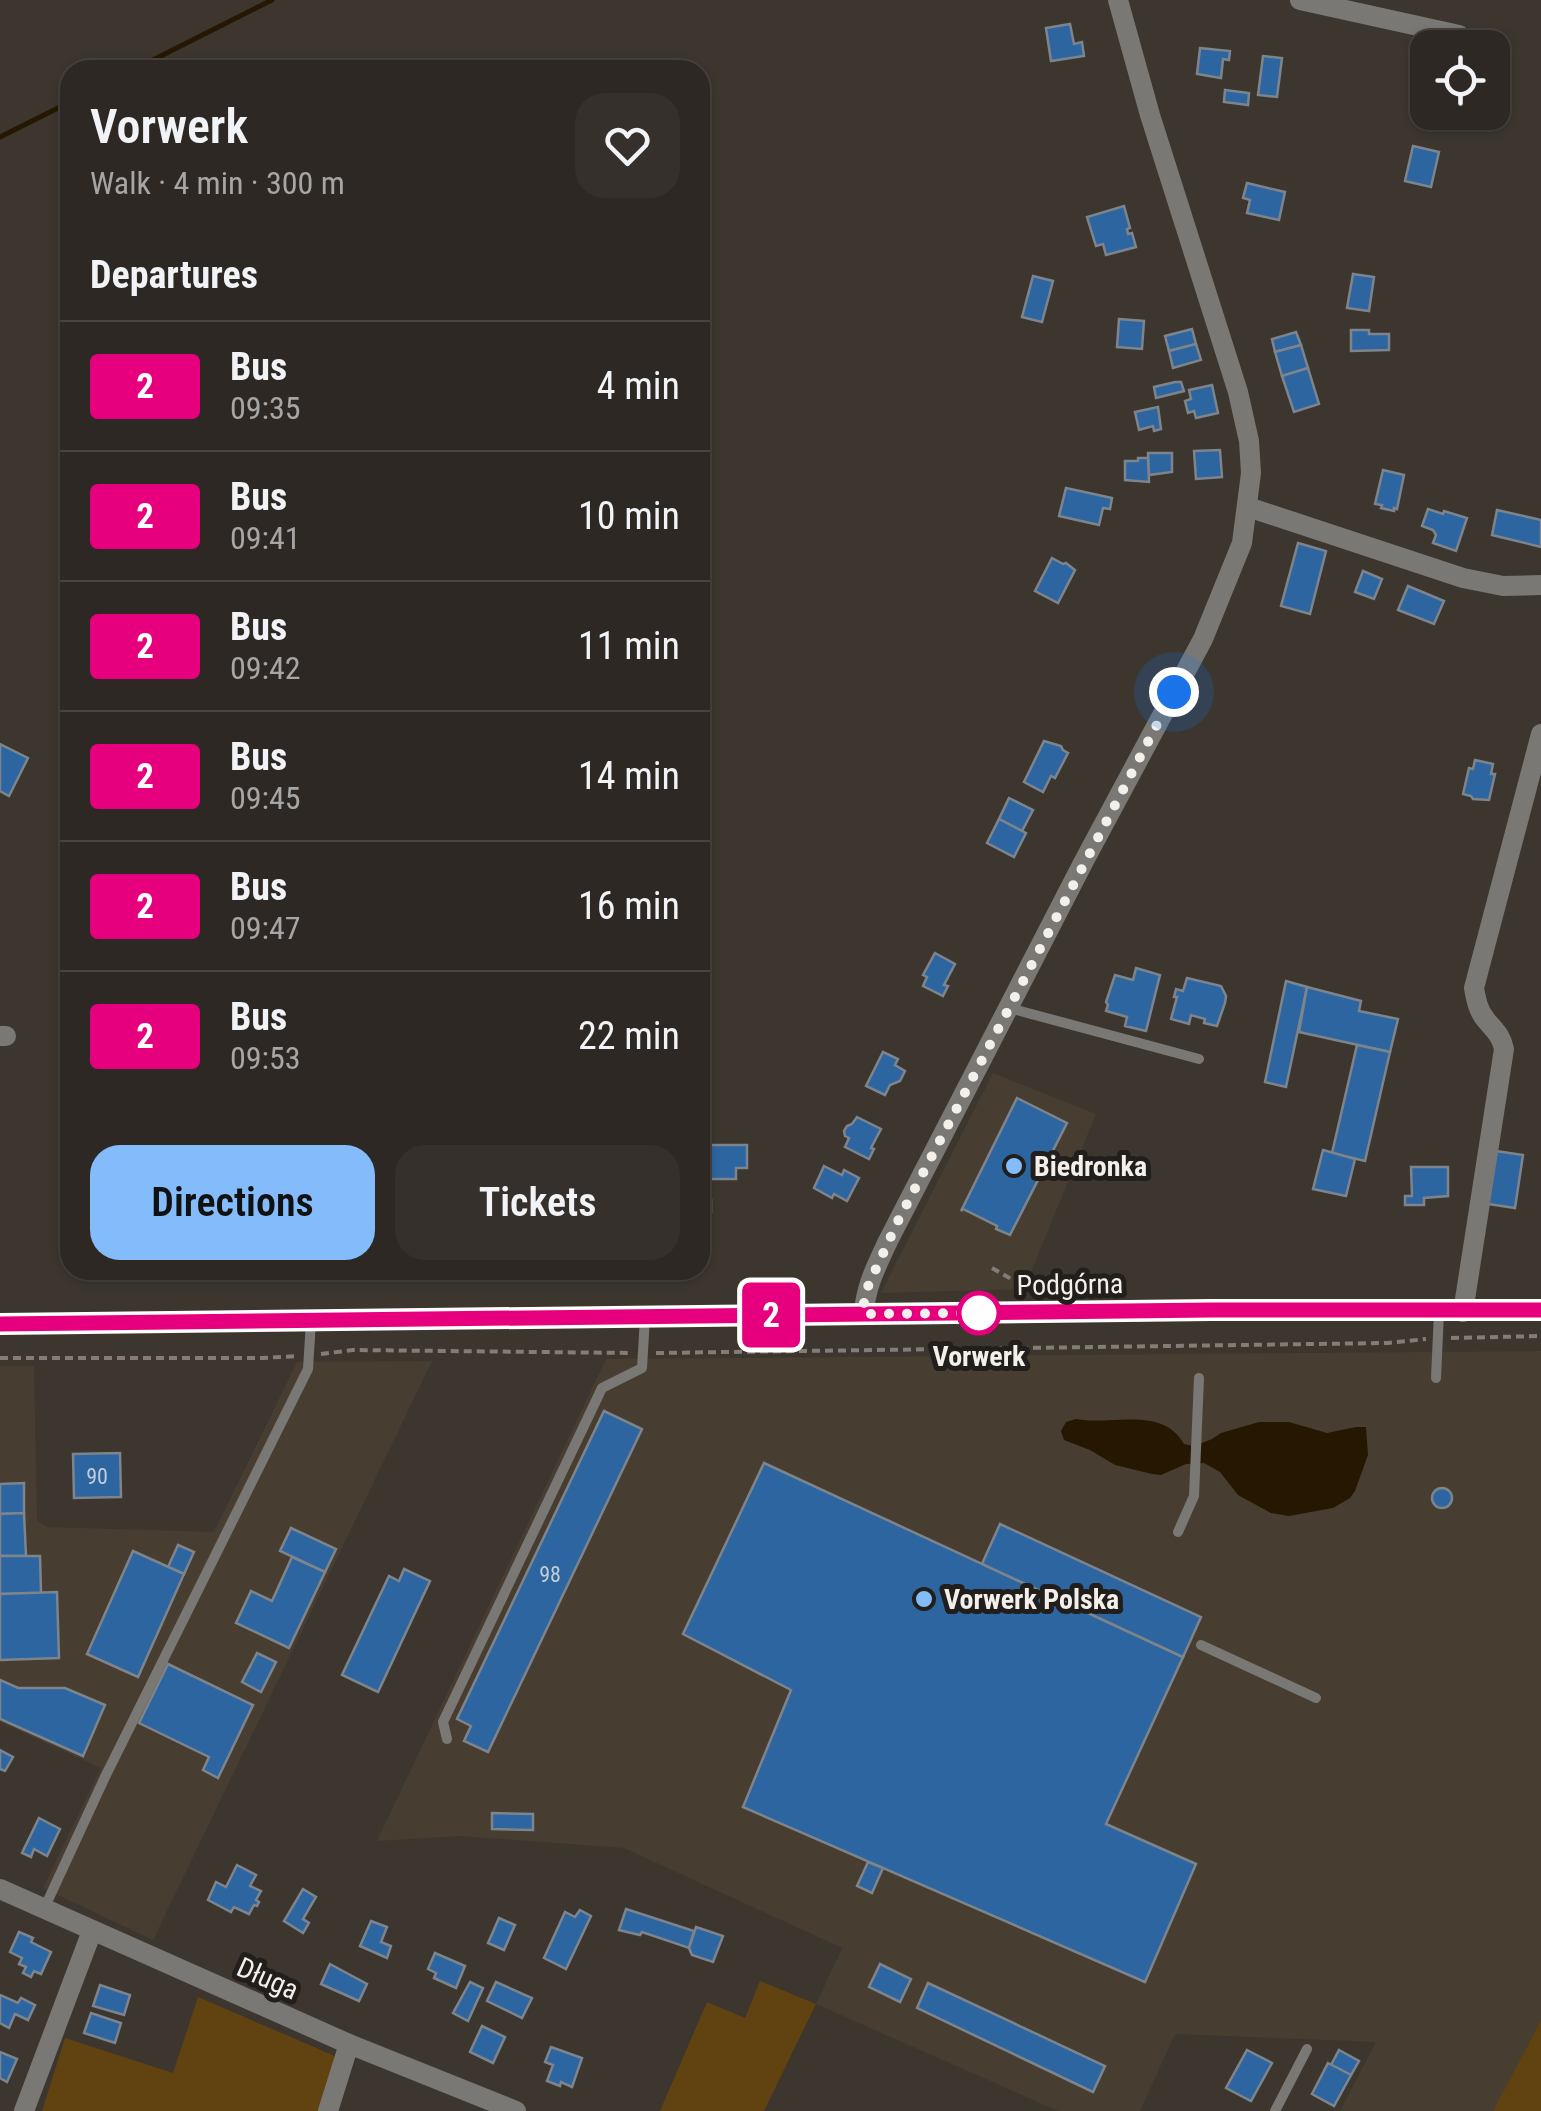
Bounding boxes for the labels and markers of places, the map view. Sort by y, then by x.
place label: Biedronka [1034,1150,1147,1183]
marker: Biedronka [1003,1155,1025,1177]
marker: Vorwerk [958,1292,1000,1334]
place label: Vorwerk [933,1340,1026,1373]
place label: Vorwerk Polska [944,1583,1119,1616]
marker: Vorwerk Polska [913,1588,935,1610]

